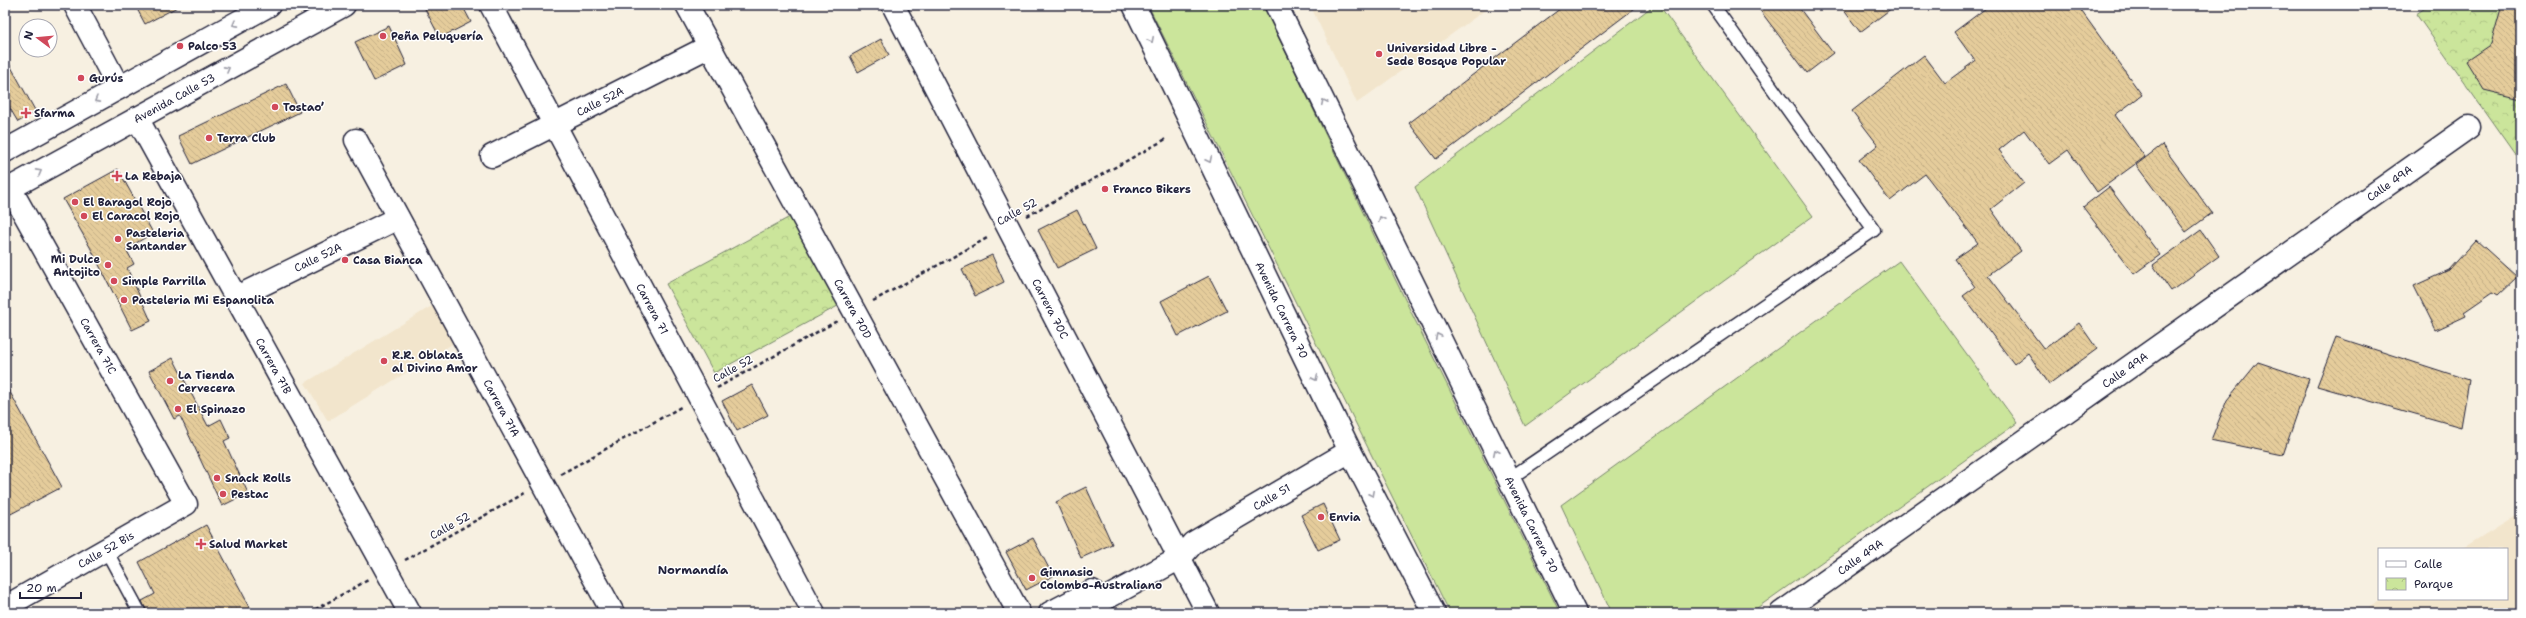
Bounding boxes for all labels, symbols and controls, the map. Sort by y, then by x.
north arrow [18,18,58,58]
one-way arrow [232,19,239,26]
text: N [20,29,37,42]
place label: Peña Peluquería [391,29,483,44]
marker: Peña Peluquería [378,31,388,41]
one-way arrow [1146,36,1154,43]
place label: Palco 53 [188,39,237,54]
marker: Palco 53 [175,41,185,51]
place label: Universidad Libre - Sede Bosque Popular [1387,41,1506,69]
marker: Universidad Libre - Sede Bosque Popular [1374,49,1384,59]
one-way arrow [223,66,230,74]
street label: Avenida Calle 53 [131,70,218,127]
place label: Gurús [89,71,124,86]
marker: Gurús [76,73,86,83]
street label: Calle 52A [574,83,626,120]
one-way arrow [94,96,101,103]
one-way arrow [1321,99,1329,107]
place label: Tostao’ [283,100,324,115]
marker: Tostao’ [270,102,280,112]
place label: Sfarma [34,106,75,121]
marker: Sfarma [21,108,31,118]
place label: Terra Club [217,131,276,146]
marker: Terra Club [204,133,214,143]
one-way arrow [1204,156,1212,163]
street label: Calle 49A [2364,162,2415,205]
one-way arrow [35,169,42,177]
place label: La Rebaja [125,169,182,184]
marker: La Rebaja [112,171,122,181]
place label: Franco Bikers [1113,182,1191,197]
marker: Franco Bikers [1100,184,1110,194]
place label: El Baragol Rojo [83,195,172,210]
street label: Calle 52 [994,195,1040,229]
marker: El Baragol Rojo [70,197,80,207]
place label: El Caracol Rojo [92,209,180,224]
marker: El Caracol Rojo [79,211,89,221]
one-way arrow [1378,216,1386,223]
place label: Pasteleria Santander [126,226,187,254]
marker: Pasteleria Santander [113,234,123,244]
street label: Calle 52A [291,239,344,275]
place label: Mi Dulce Antojito [51,252,100,280]
place label: Casa Bianca [353,253,423,268]
marker: Casa Bianca [340,255,350,265]
street label: Avenida Carrera 70 [1252,259,1312,361]
marker: Mi Dulce Antojito [103,260,113,270]
place label: Simple Parrilla [122,274,206,289]
marker: Simple Parrilla [109,276,119,286]
street label: Carrera 70D [830,276,875,341]
street label: Carrera 70C [1029,276,1072,342]
street label: Carrera 71 [633,281,672,337]
place label: Pasteleria Mi Espanolita [132,293,274,308]
marker: Pasteleria Mi Espanolita [119,295,129,305]
street label: Carrera 71C [76,315,120,377]
one-way arrow [1436,332,1443,340]
street label: Carrera 71B [252,335,295,397]
place label: R.R. Oblatas al Divino Amor [392,348,478,376]
street label: Calle 49A [2099,349,2151,391]
street label: Calle 52 [710,352,756,386]
marker: R.R. Oblatas al Divino Amor [379,356,389,366]
place label: La Tienda Cervecera [178,368,235,396]
one-way arrow [1310,374,1317,381]
marker: La Tienda Cervecera [165,376,175,386]
street label: Carrera 71A [480,377,523,439]
place label: El Spinazo [186,402,245,417]
marker: El Spinazo [173,404,183,414]
one-way arrow [1493,449,1501,457]
place label: Snack Rolls [225,471,291,486]
marker: Snack Rolls [212,473,222,483]
street label: Avenida Carrera 70 [1501,474,1562,575]
street label: Calle 51 [1250,480,1293,514]
place label: Pestac [231,487,269,502]
marker: Pestac [218,489,228,499]
one-way arrow [1367,490,1375,498]
street label: Calle 52 [427,509,473,543]
place label: Envia [1329,510,1361,525]
marker: Envia [1316,512,1326,522]
street label: Calle 52 Bis [75,528,137,572]
street label: Calle 49A [1834,536,1886,578]
place label: Salud Market [209,537,288,552]
marker: Salud Market [196,539,206,549]
legend [2378,548,2508,600]
text: Calle [2414,556,2443,572]
district label: Normandía [658,562,729,578]
place label: Gimnasio Colombo-Australiano [1040,565,1162,593]
marker: Gimnasio Colombo-Australiano [1027,573,1037,583]
scale bar [20,574,81,600]
text: Parque [2414,576,2453,592]
text: 20 m [26,580,57,596]

